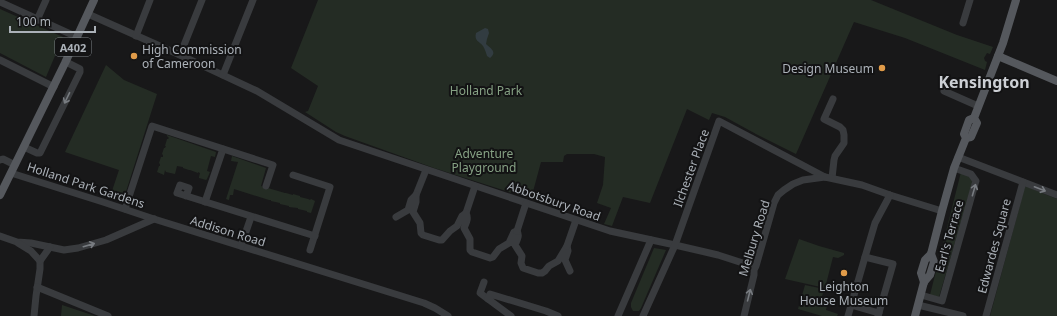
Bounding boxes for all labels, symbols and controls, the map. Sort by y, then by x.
scale bar [10,8,95,34]
text: 100 m [16,13,51,30]
road number: A402 [55,38,91,56]
place label: High Commission of Cameroon [142,41,242,72]
marker: High Commission of Cameroon [129,51,139,61]
place label: Design Museum [782,60,874,77]
marker: Design Museum [877,63,887,73]
district label: Kensington [938,71,1030,93]
park label: Holland Park [450,82,523,99]
one-way arrow [63,92,70,104]
street label: Ilchester Place [669,127,713,209]
park label: Adventure Playground [452,145,516,176]
street label: Holland Park Gardens [25,158,147,212]
street label: Abbotsbury Road [505,177,603,225]
one-way arrow [971,184,978,197]
one-way arrow [1034,185,1046,193]
street label: Edwardes Square [973,196,1015,295]
street label: Melbury Road [734,198,774,278]
street label: Earl's Terrace [931,198,967,274]
street label: Addison Road [188,211,268,251]
one-way arrow [82,241,95,248]
marker: Leighton House Museum [839,268,849,278]
place label: Leighton House Museum [800,278,888,309]
one-way arrow [745,289,753,302]

